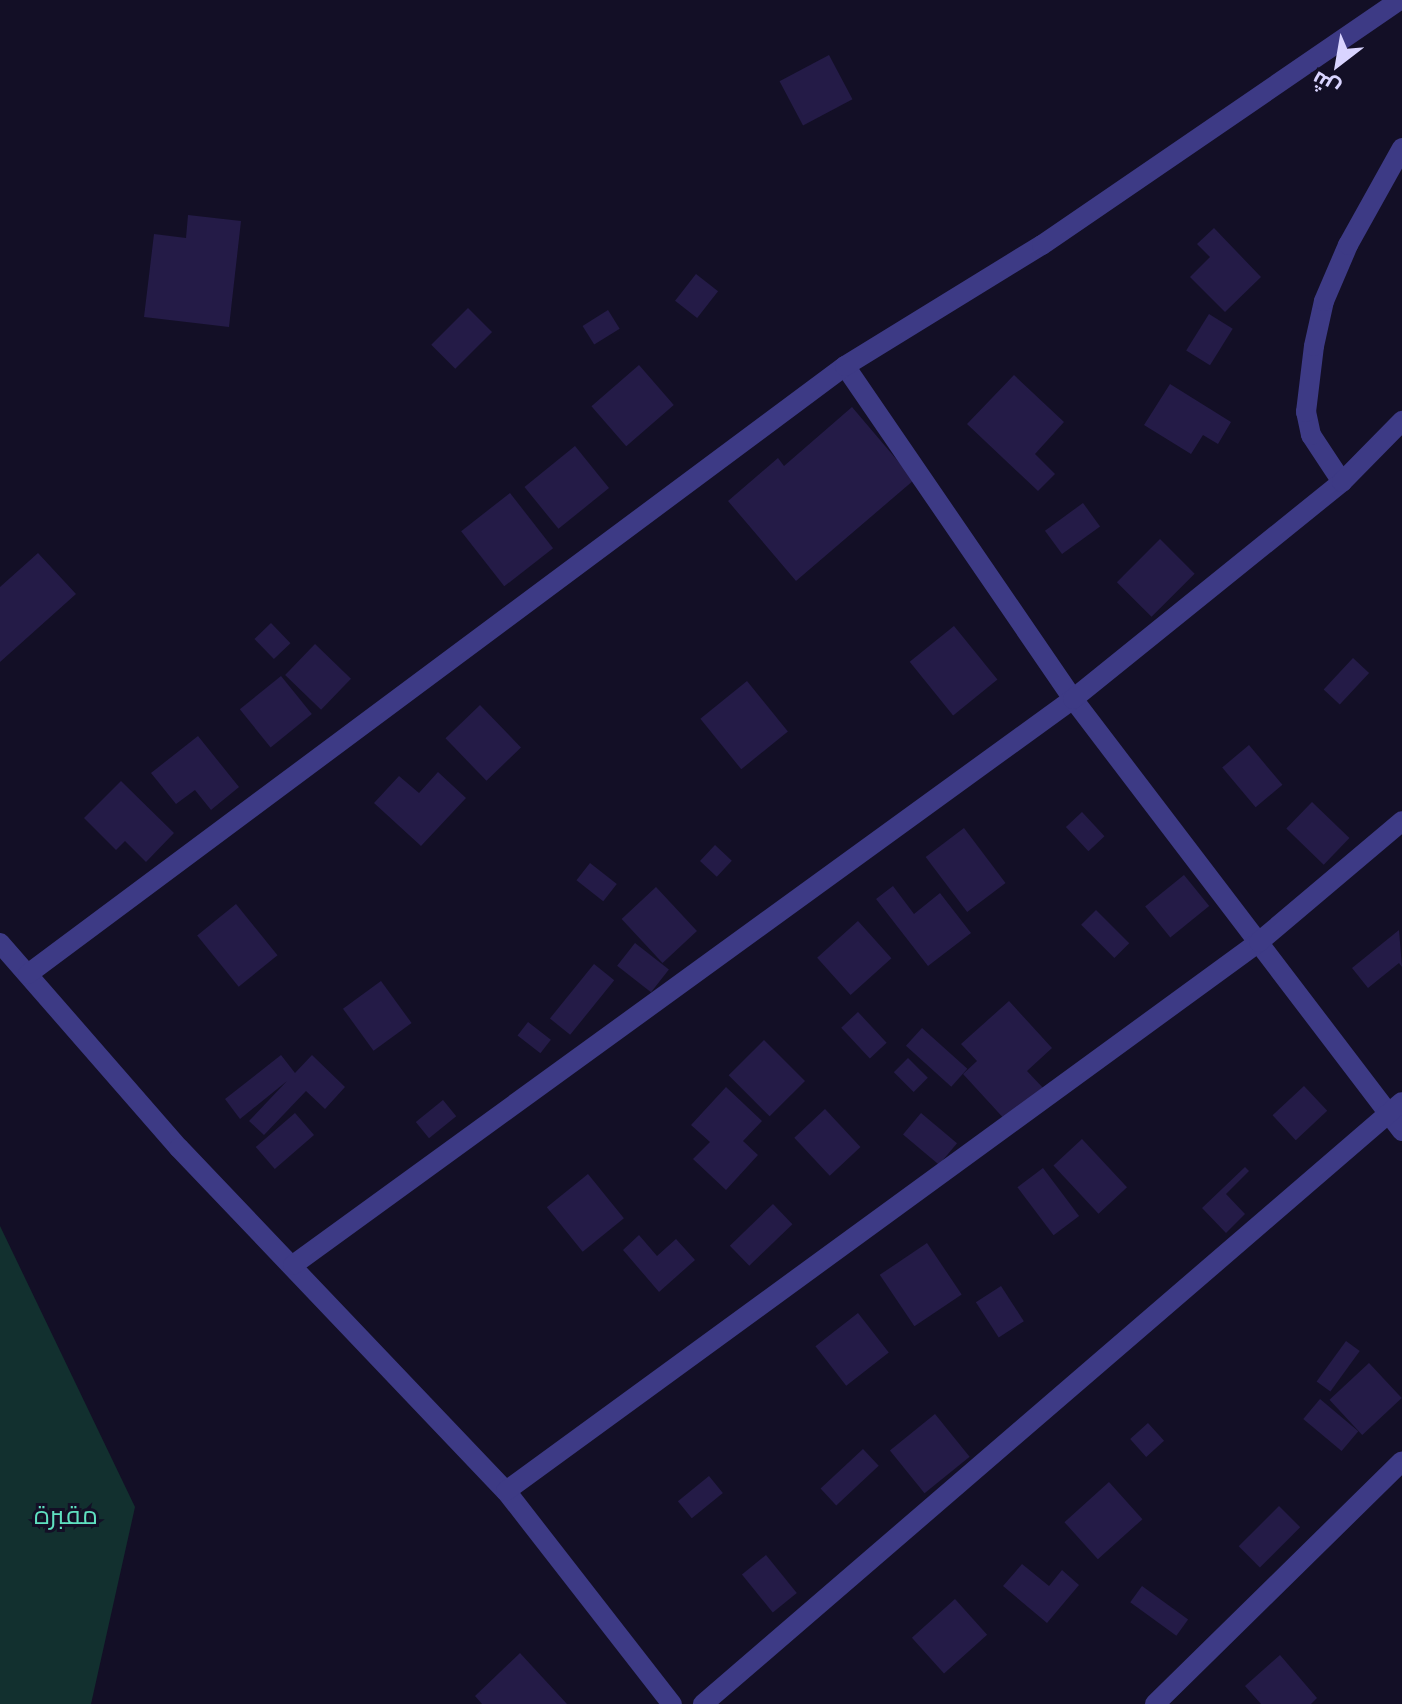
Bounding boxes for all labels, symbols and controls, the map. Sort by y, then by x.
north arrow [1298,24,1378,104]
text: ش [1306,65,1345,104]
park label: مقبرة [34,1499,98,1531]

